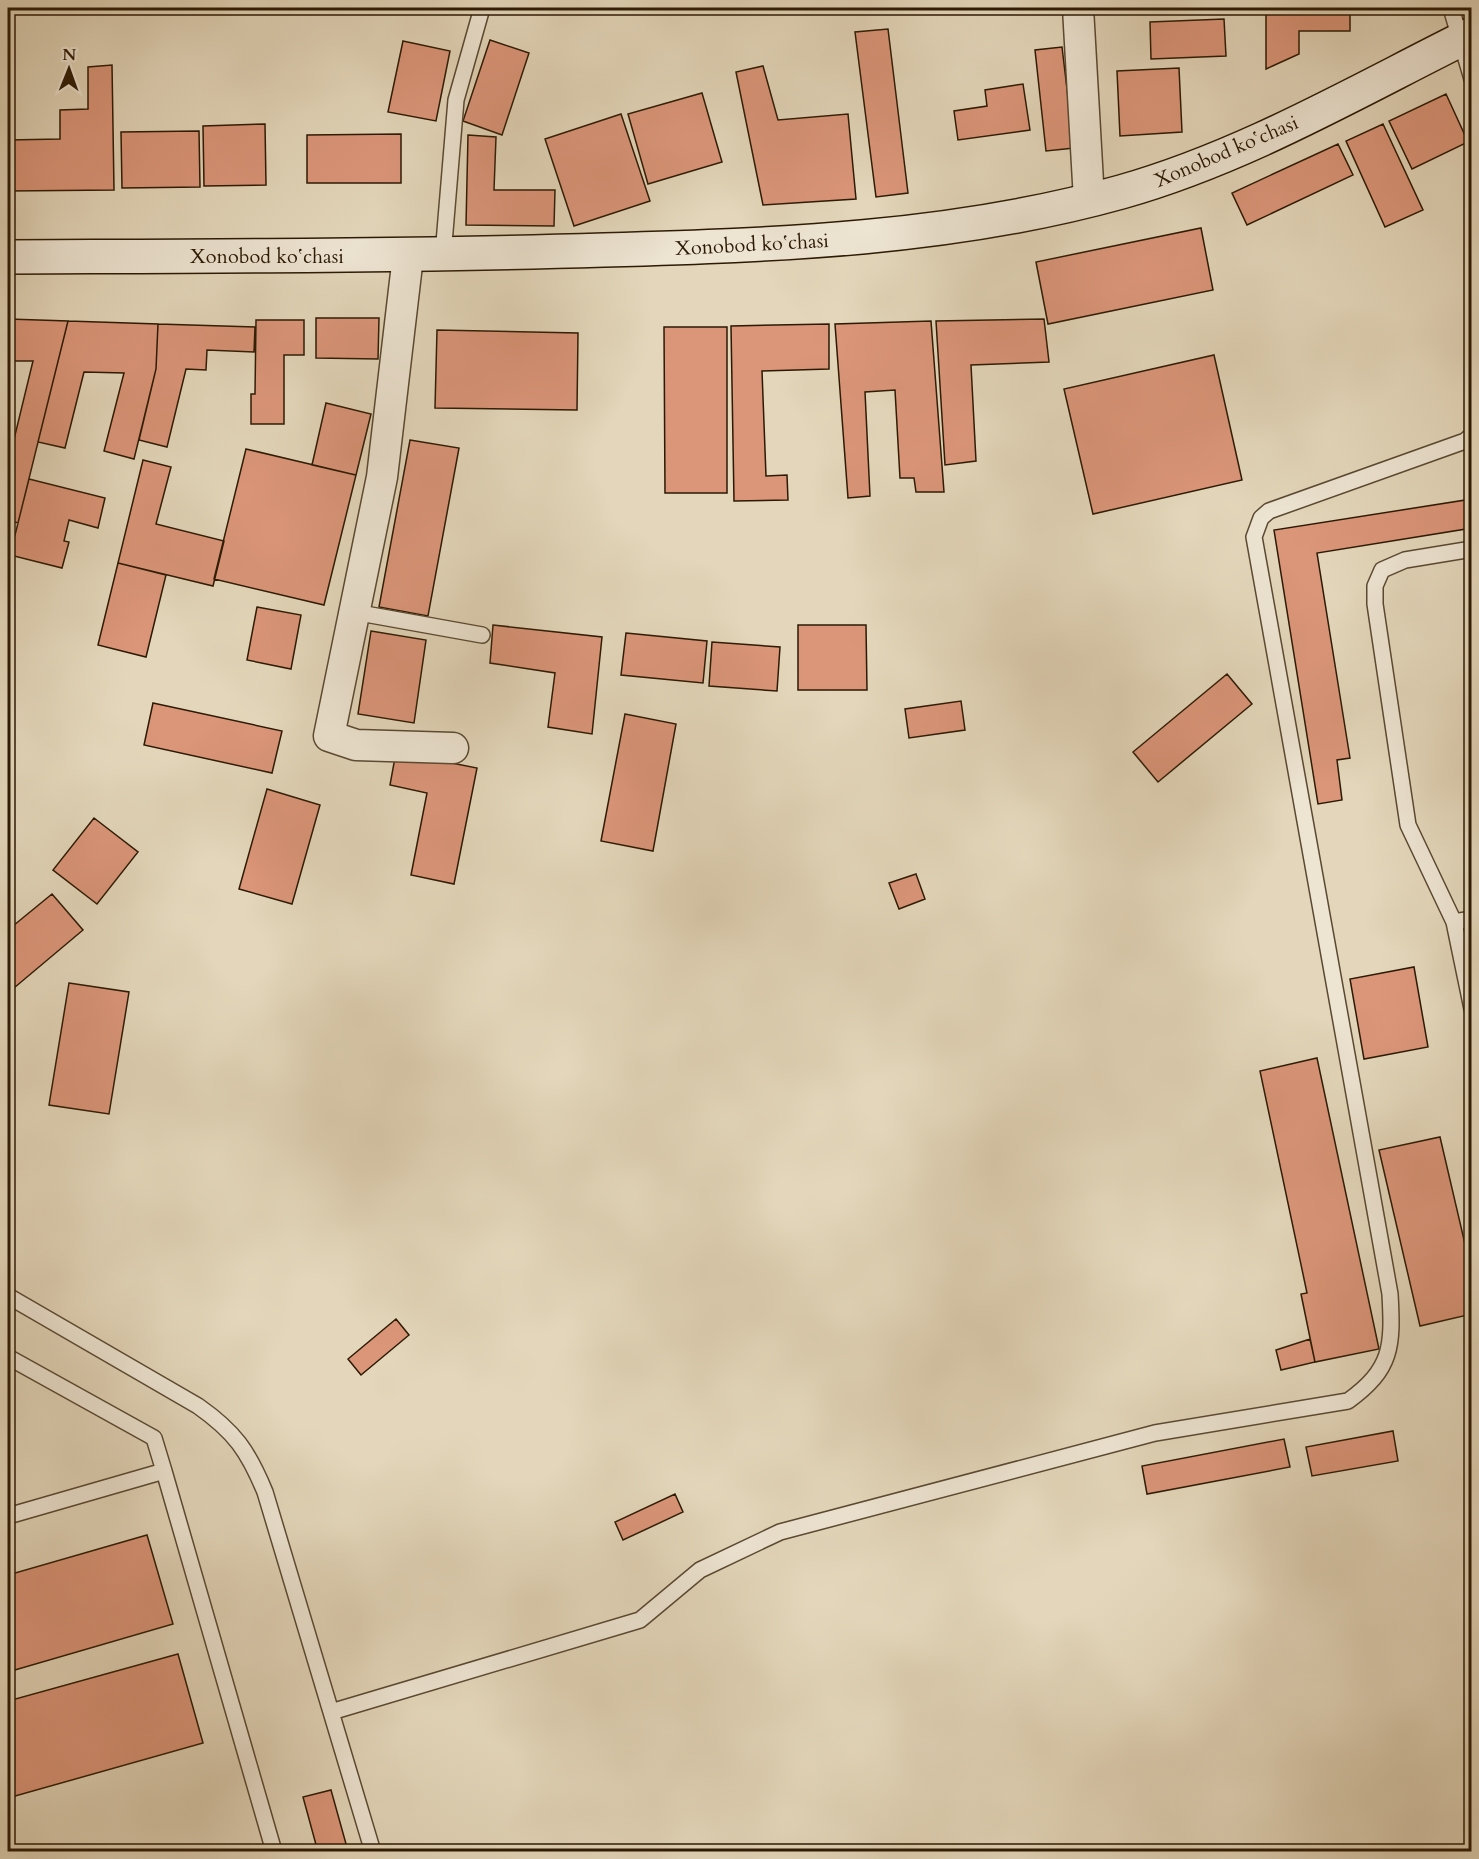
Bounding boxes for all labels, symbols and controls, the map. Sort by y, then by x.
north arrow [39,39,99,99]
text: N [62,44,76,66]
street label: Xonobod koʻchasi [1150,109,1303,194]
street label: Xonobod koʻchasi [674,227,830,262]
street label: Xonobod koʻchasi [190,243,344,270]

